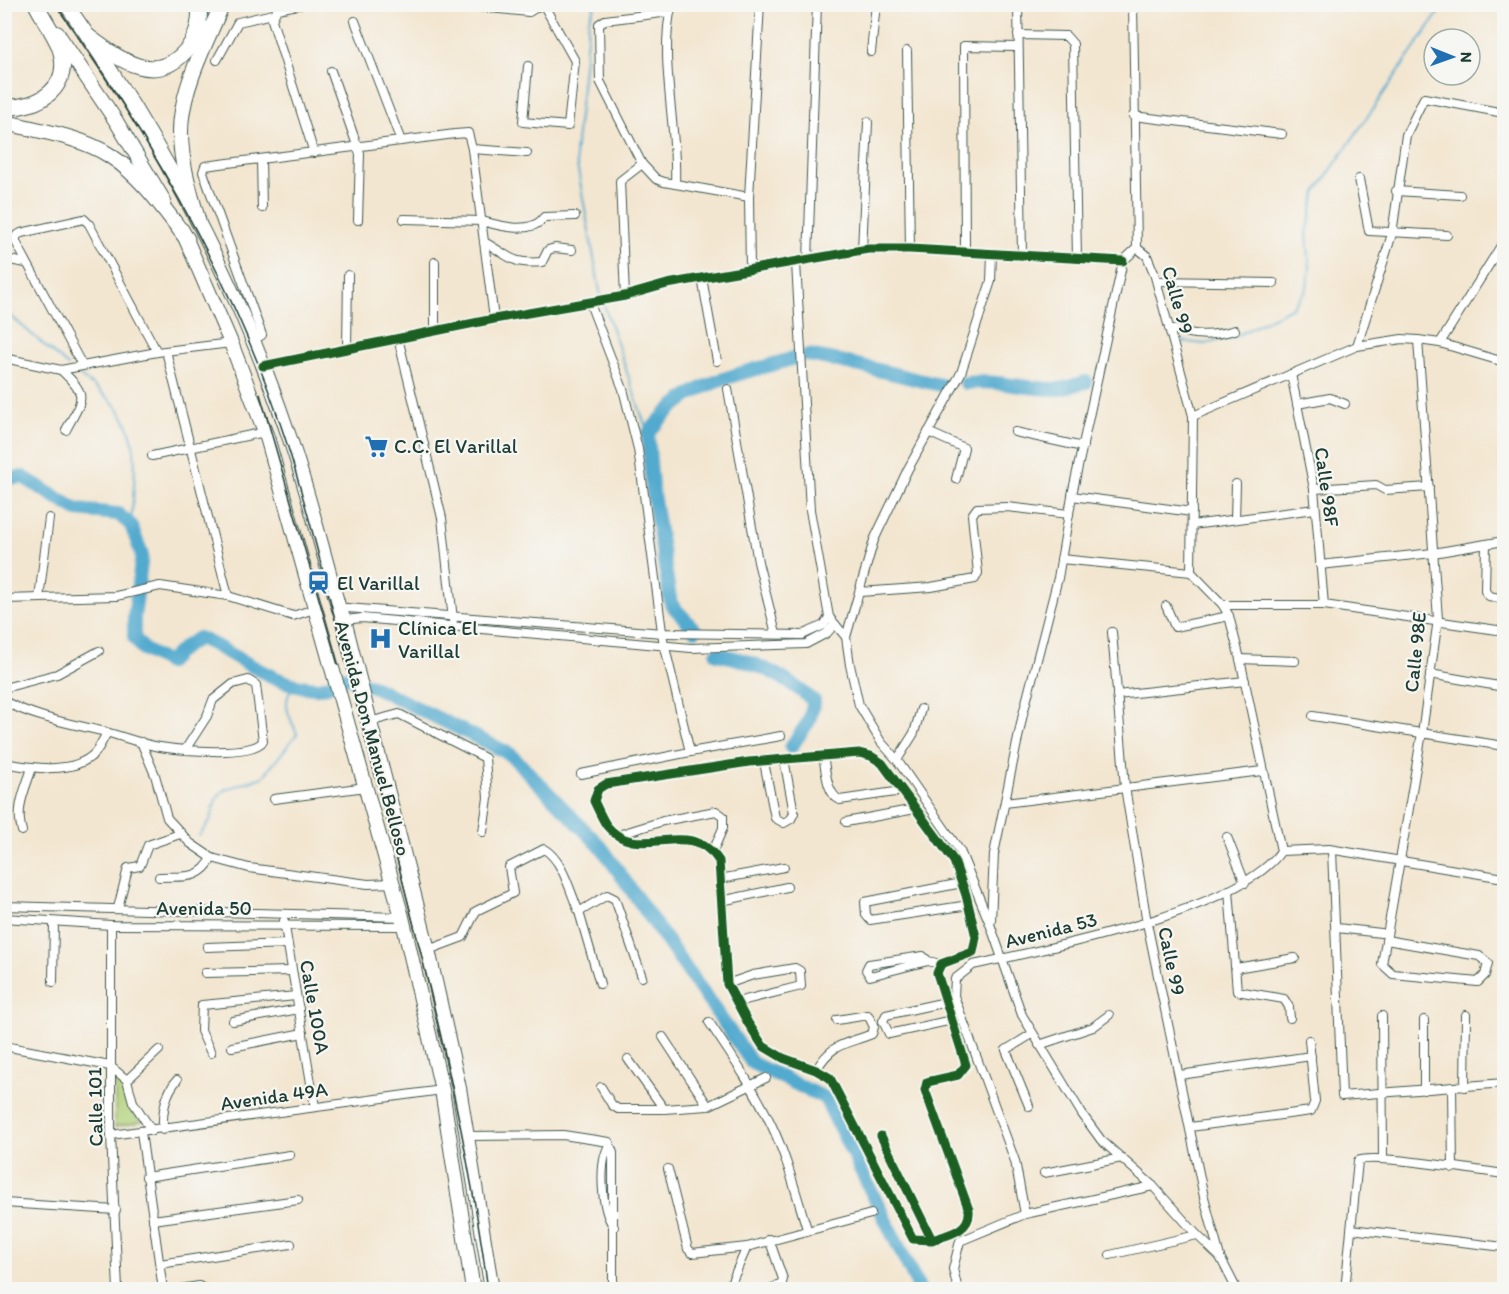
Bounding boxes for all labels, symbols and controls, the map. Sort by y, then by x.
north arrow [1422,27,1482,87]
text: N [1457,52,1476,63]
street label: Calle 99 [1157,263,1199,337]
supermarket icon: C.C. El Varillal [363,433,389,459]
place label: C.C. El Varillal [394,434,518,458]
street label: Calle 98F [1310,446,1345,529]
station icon: El Varillal [306,570,332,596]
place label: El Varillal [337,571,420,595]
street label: Calle 98E [1399,610,1431,694]
place label: Clínica El Varillal [398,616,478,663]
street label: Avenida Don Manuel Belloso [330,618,416,858]
hospital icon: Clínica El Varillal [367,626,393,652]
street label: Avenida 50 [156,896,252,920]
street label: Avenida 53 [1002,907,1100,953]
street label: Calle 99 [1153,924,1191,998]
street label: Calle 100A [295,958,335,1056]
street label: Calle 101 [82,1067,108,1147]
street label: Avenida 49A [219,1077,329,1115]

